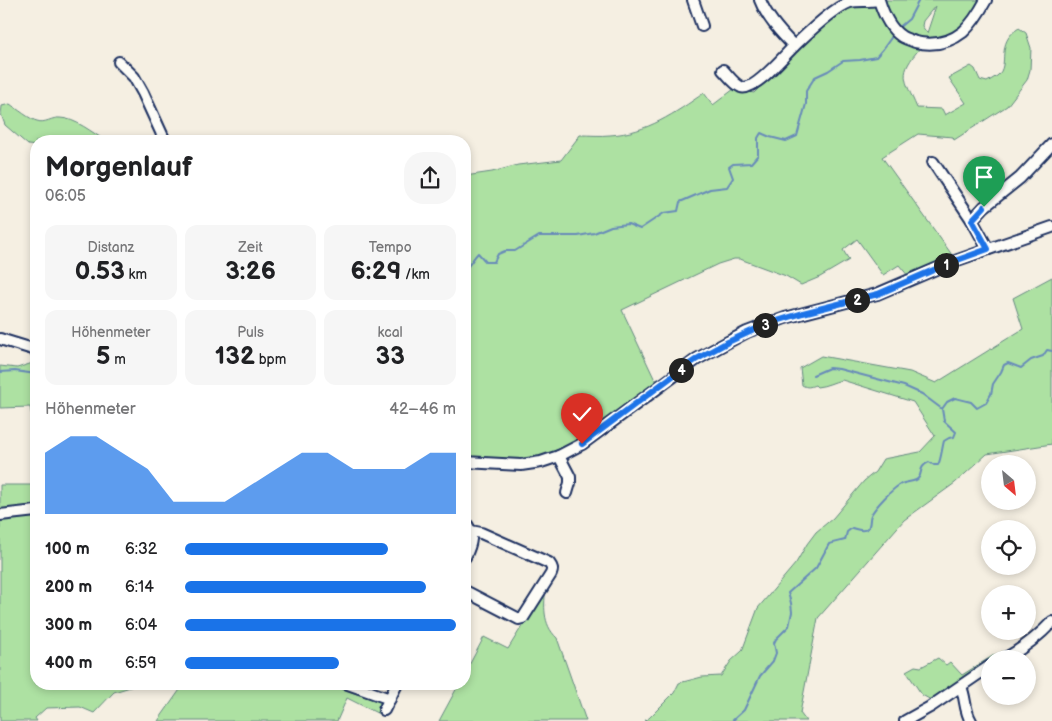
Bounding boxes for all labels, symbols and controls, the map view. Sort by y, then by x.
text: Morgenlauf [45,151,192,184]
button: share [404,152,456,204]
pin [963,156,1005,207]
icon: arrive [970,163,998,191]
text: 06:05 [45,187,86,206]
text: Distanz [87,239,134,256]
text: Zeit [238,239,263,256]
text: Tempo [369,239,412,256]
pin: 1 [934,252,958,278]
text: 0.53 [75,256,125,287]
text: 3:26 [225,256,276,287]
text: 6:29 [351,256,401,287]
text: 1 [944,257,949,274]
text: km [125,266,147,283]
text: /km [401,266,430,283]
pin: 2 [844,288,870,312]
text: 2 [853,292,862,309]
pin: 3 [752,312,778,338]
text: 3 [761,317,770,334]
text: Höhenmeter [71,324,150,341]
text: Puls [237,324,264,341]
text: kcal [378,324,403,341]
text: 5 [96,341,110,372]
text: 132 [215,341,255,372]
text: 33 [376,341,405,372]
text: m [110,351,126,368]
text: bpm [255,351,286,368]
pin: 4 [668,358,694,382]
text: 4 [677,362,686,379]
pin [561,393,603,444]
text: Höhenmeter [45,400,135,419]
text: 42–46 m [389,400,456,419]
icon: check [568,400,596,428]
north arrow [981,455,1036,510]
map controls [981,455,1036,705]
button: locate [981,520,1036,575]
text: 100 m [45,540,90,559]
text: 6:32 [125,540,157,559]
text: 200 m [45,578,92,597]
text: 6:14 [125,578,154,597]
button: + [981,585,1036,640]
text: 300 m [45,616,92,635]
text: 6:04 [125,616,157,635]
button: − [981,650,1036,705]
text: 400 m [45,654,92,673]
text: 6:59 [125,654,156,673]

